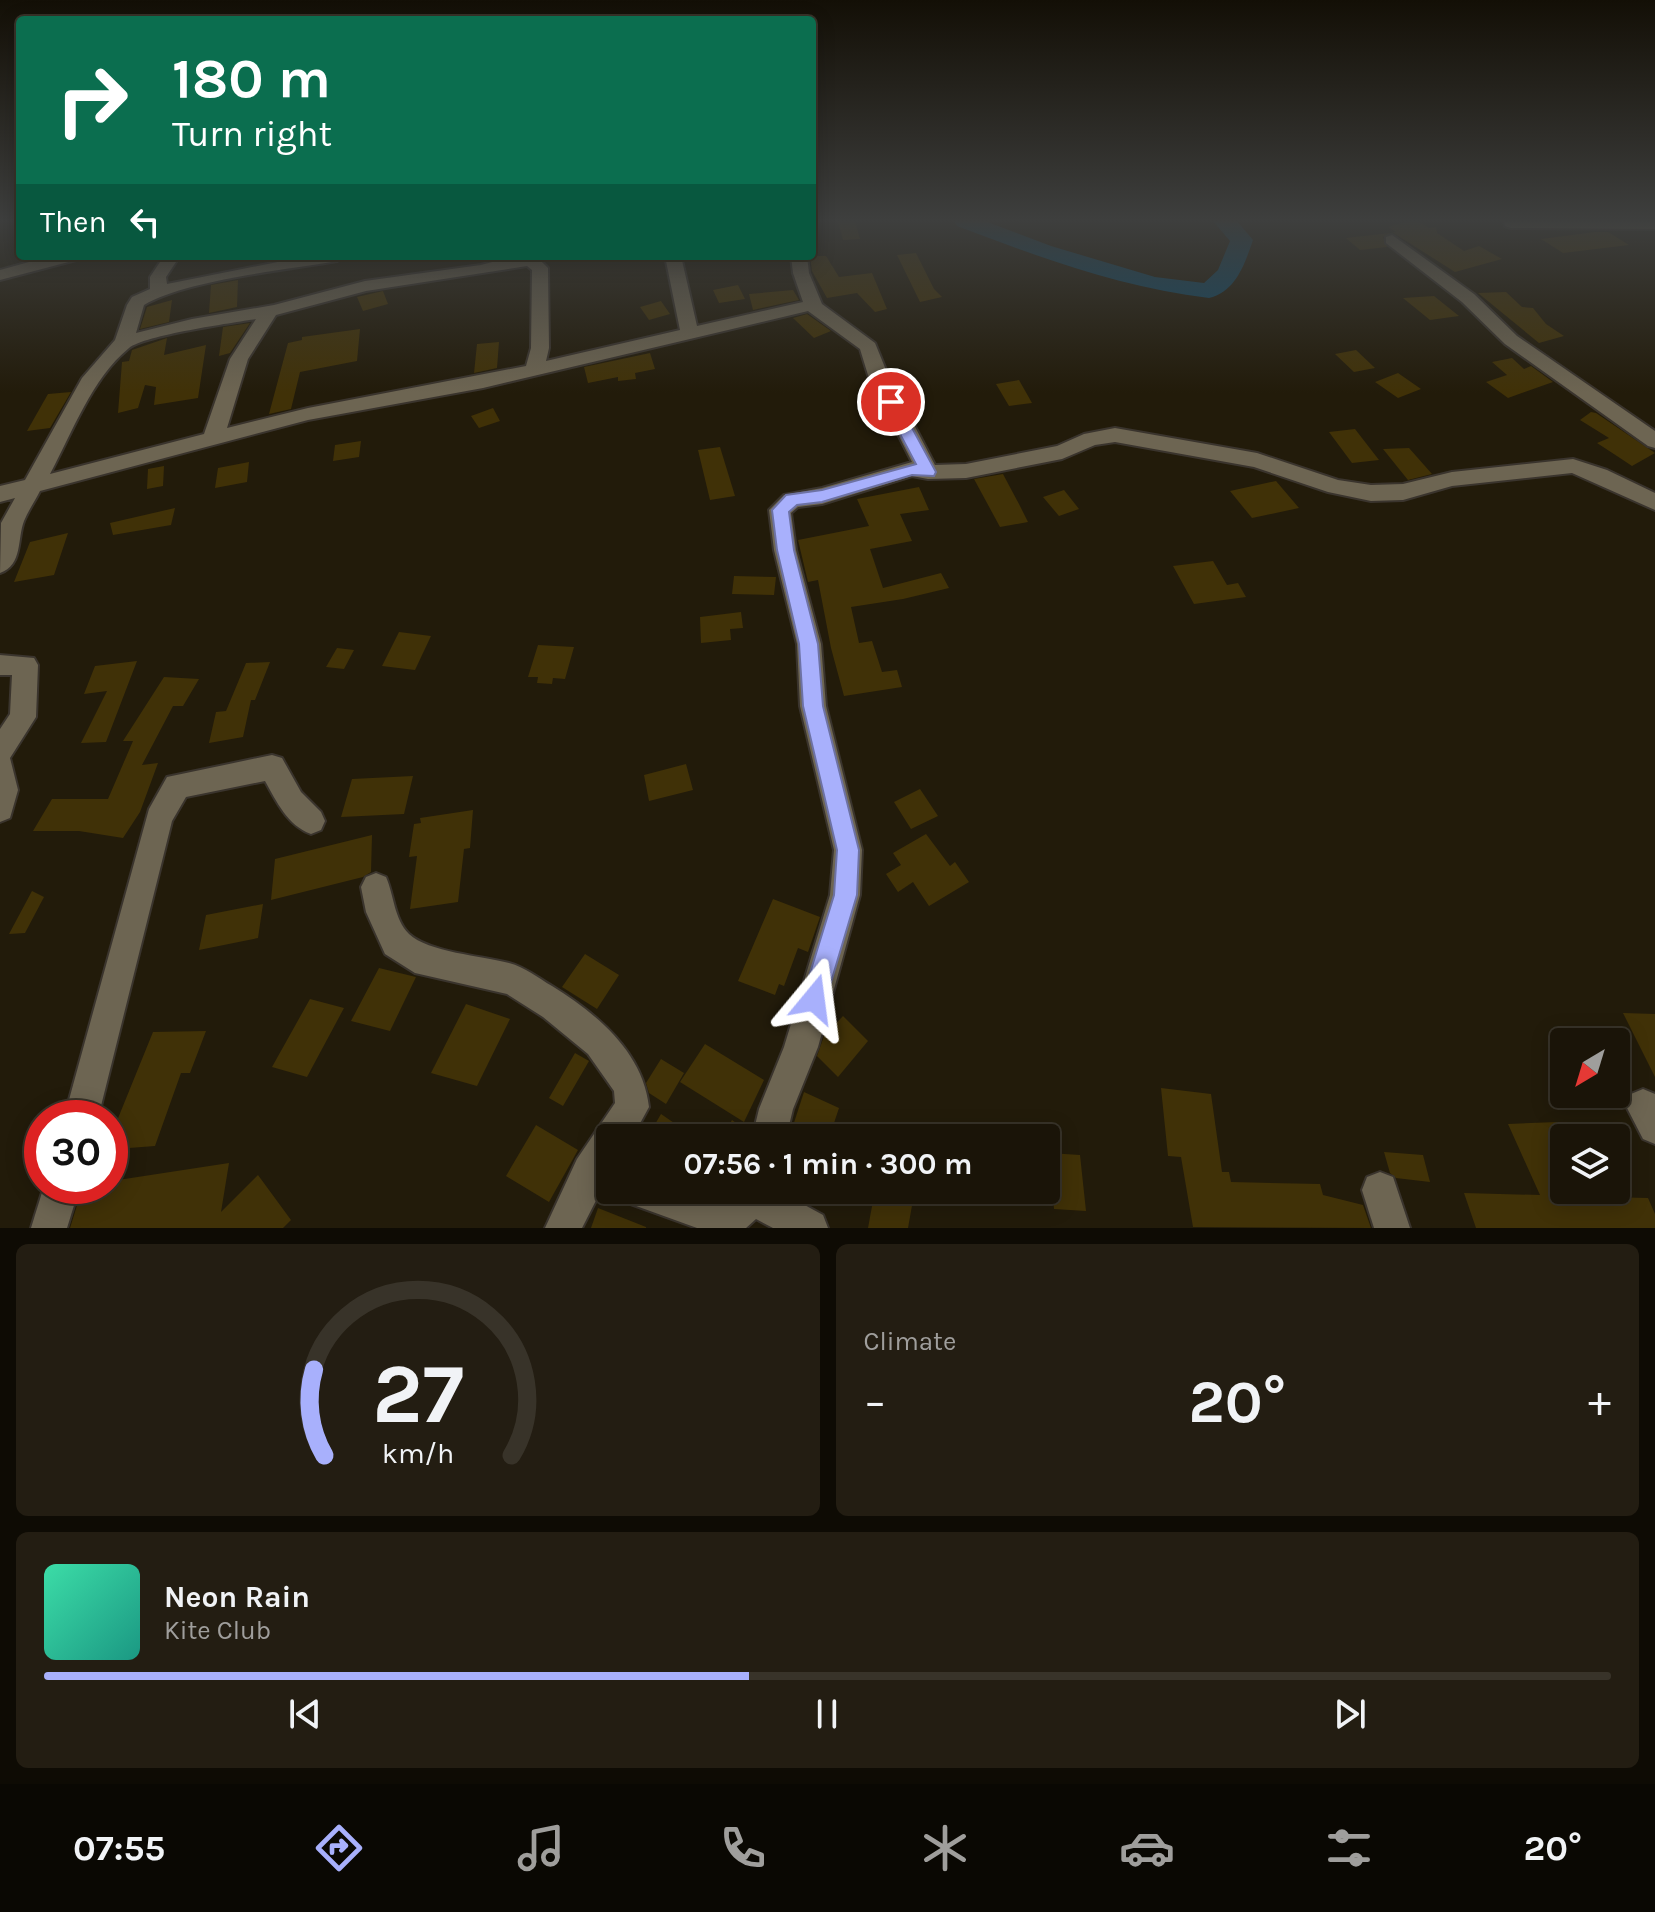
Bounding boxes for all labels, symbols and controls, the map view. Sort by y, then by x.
text: 180 m [172,46,331,111]
icon: right [40,48,144,152]
text: Turn right [172,113,332,155]
icon: left [123,200,167,244]
text: Then [40,204,107,240]
pin [857,368,925,436]
icon: arrive [869,380,913,424]
position arrow [772,957,856,1041]
north arrow [1550,1028,1630,1108]
map controls [1550,1028,1630,1204]
speed limit sign: 30 [24,1100,128,1204]
button: layers [1550,1124,1630,1204]
text: 07:56 · 1 min · 300 m [684,1146,972,1182]
text: Climate [864,1326,956,1357]
text: 27 [372,1346,464,1443]
text: 20° [1188,1367,1286,1437]
text: − [864,1376,887,1427]
text: + [1588,1376,1611,1427]
text: km/h [382,1437,454,1470]
text: Neon Rain [164,1579,310,1615]
text: Kite Club [164,1615,271,1646]
icon: previous [283,1692,327,1736]
icon: pause [805,1692,849,1736]
icon: next [1328,1692,1372,1736]
icon: directions [311,1820,367,1876]
icon: music [513,1820,569,1876]
icon: phone [715,1820,771,1876]
icon: climate [917,1820,973,1876]
icon: car [1119,1820,1175,1876]
icon: filters [1321,1820,1377,1876]
text: 07:55 [73,1827,165,1869]
text: 20° [1523,1827,1582,1869]

